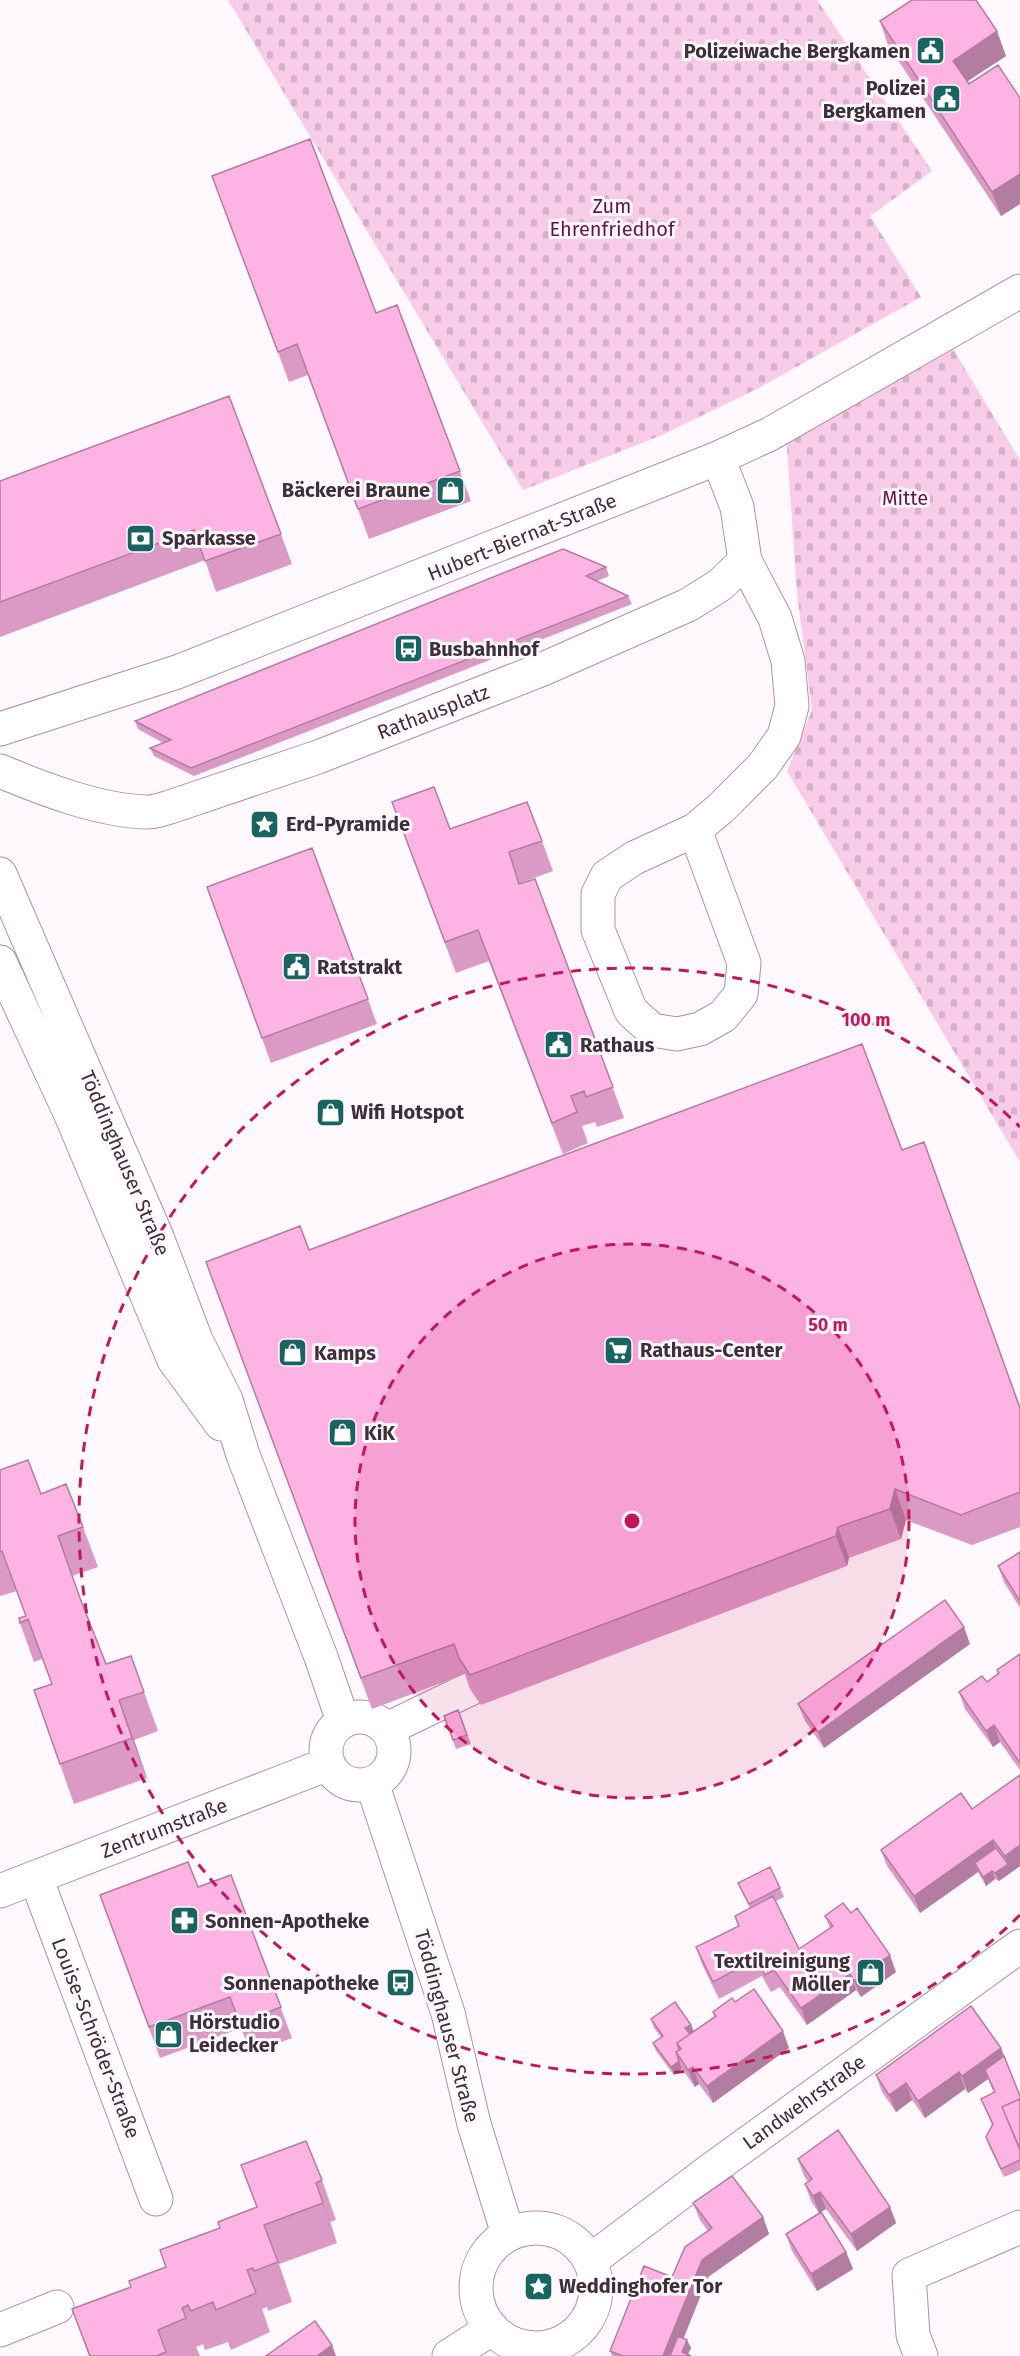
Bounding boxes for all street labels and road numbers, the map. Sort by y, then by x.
street label: Hubert-Biernat-Straße [424,488,620,586]
street label: Rathausplatz [374,680,493,744]
street label: Töddinghauser Straße [75,1067,175,1259]
street label: Zentrumstraße [97,1793,231,1863]
street label: Töddinghauser Straße [410,1927,484,2125]
street label: Louise-Schröder-Straße [47,1934,145,2142]
street label: Landwehrstraße [738,2049,870,2155]

